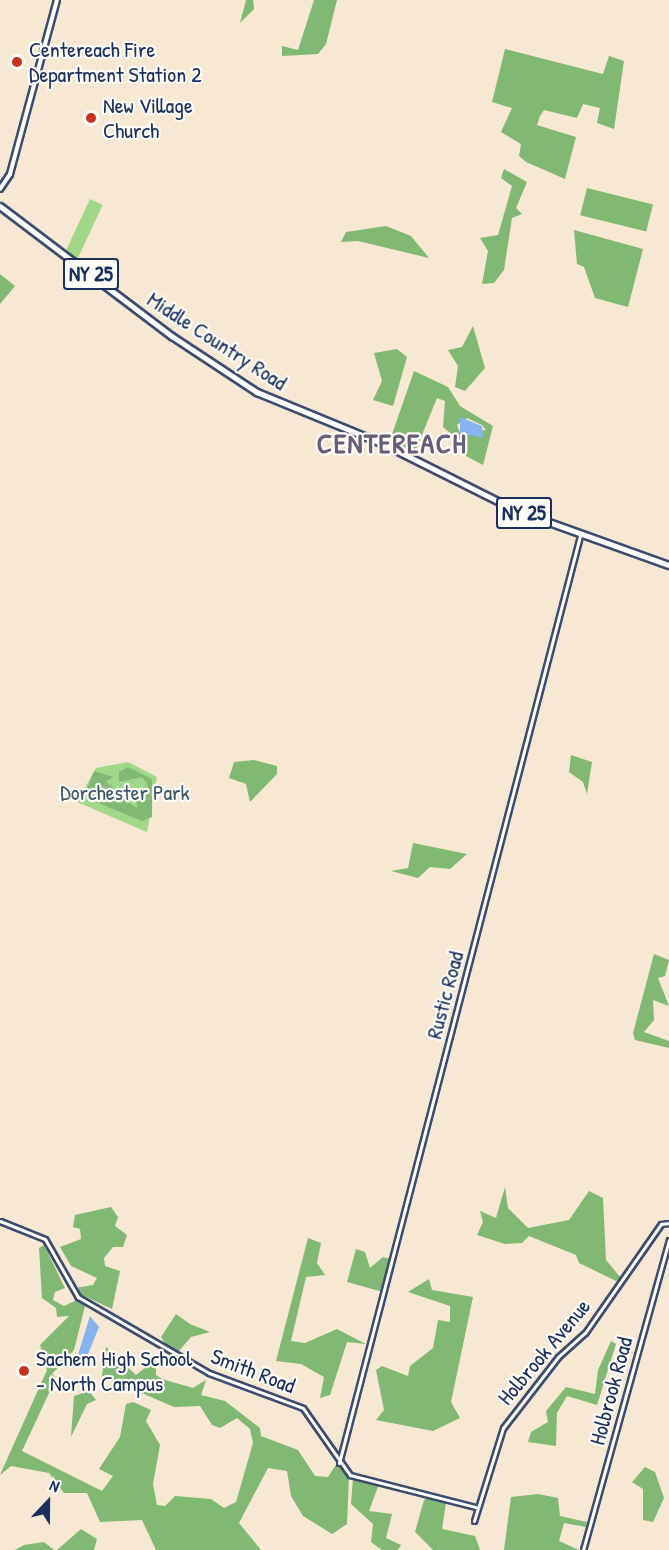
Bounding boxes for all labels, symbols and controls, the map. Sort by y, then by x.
place label: Centereach Fire Department Station 2 [29,36,202,88]
marker: Centereach Fire Department Station 2 [10,55,24,69]
place label: New Village Church [103,92,193,144]
marker: New Village Church [84,111,98,125]
road number: NY 25 [62,256,119,292]
street label: Middle Country Road [142,286,292,396]
district label: CENTEREACH [317,426,467,460]
road number: NY 25 [496,495,552,531]
park label: Dorchester Park [60,780,190,806]
street label: Rustic Road [421,948,469,1042]
street label: Holbrook Avenue [492,1294,596,1410]
street label: Holbrook Road [584,1334,638,1448]
street label: Smith Road [207,1343,299,1399]
place label: Sachem High School - North Campus [36,1345,192,1396]
marker: Sachem High School - North Campus [17,1364,31,1378]
north arrow [18,1472,78,1532]
text: N [47,1474,63,1497]

